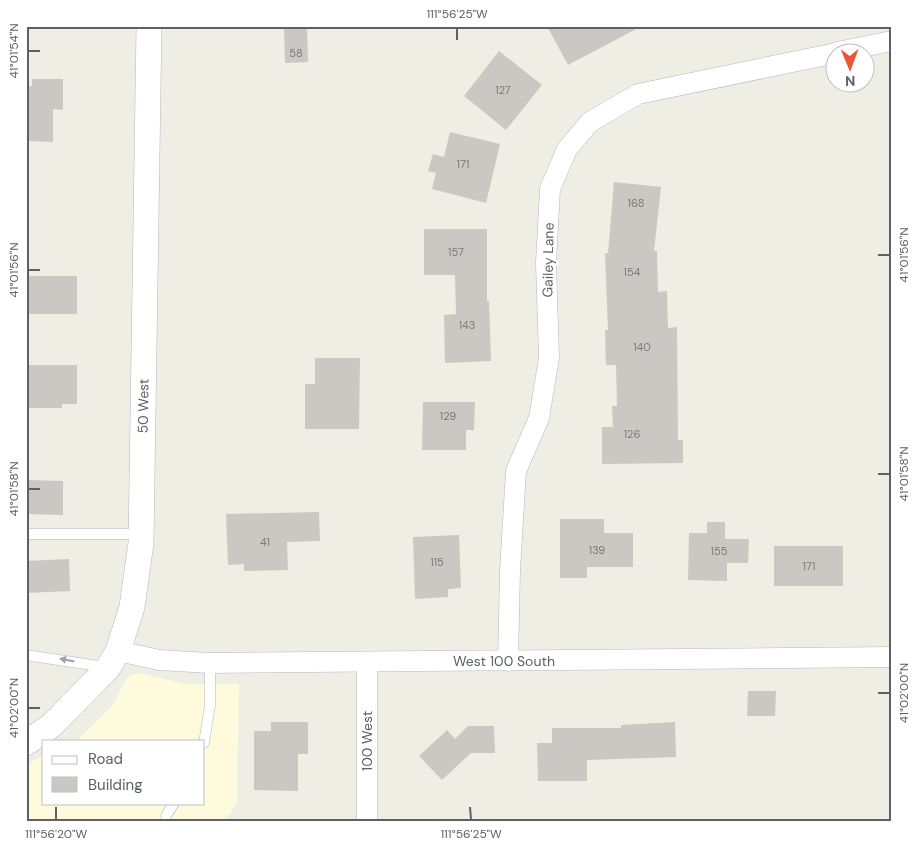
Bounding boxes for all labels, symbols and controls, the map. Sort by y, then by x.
text: 111°56'25"W [426,6,488,22]
text: 41°01'54"N [6,23,22,79]
north arrow [826,42,876,92]
house number: 58 [289,46,303,60]
text: N [845,72,855,90]
house number: 127 [495,83,511,97]
house number: 171 [457,157,469,171]
house number: 168 [627,196,645,210]
street label: Gailey Lane [538,222,558,298]
text: 41°01'56"N [896,227,912,283]
text: 41°01'56"N [6,242,22,298]
house number: 157 [448,245,464,259]
house number: 154 [624,265,641,279]
house number: 143 [459,318,475,332]
house number: 140 [633,340,651,354]
street label: 50 West [134,378,152,434]
house number: 129 [440,409,456,423]
house number: 126 [624,427,640,441]
text: 41°01'58"N [896,446,912,502]
text: 41°01'58"N [6,461,22,517]
house number: 41 [260,535,270,549]
house number: 139 [589,543,605,557]
house number: 155 [711,544,728,558]
house number: 115 [430,555,444,569]
house number: 171 [803,559,815,573]
street label: West 100 South [453,652,555,670]
one-way arrow [59,656,75,664]
text: 41°02'00"N [896,663,912,723]
text: 41°02'00"N [6,678,22,738]
street label: 100 West [358,711,376,771]
legend [42,740,205,804]
text: Road [88,749,123,769]
text: Building [88,775,143,795]
text: 111°56'20"W [25,826,87,842]
text: 111°56'25"W [440,826,502,842]

